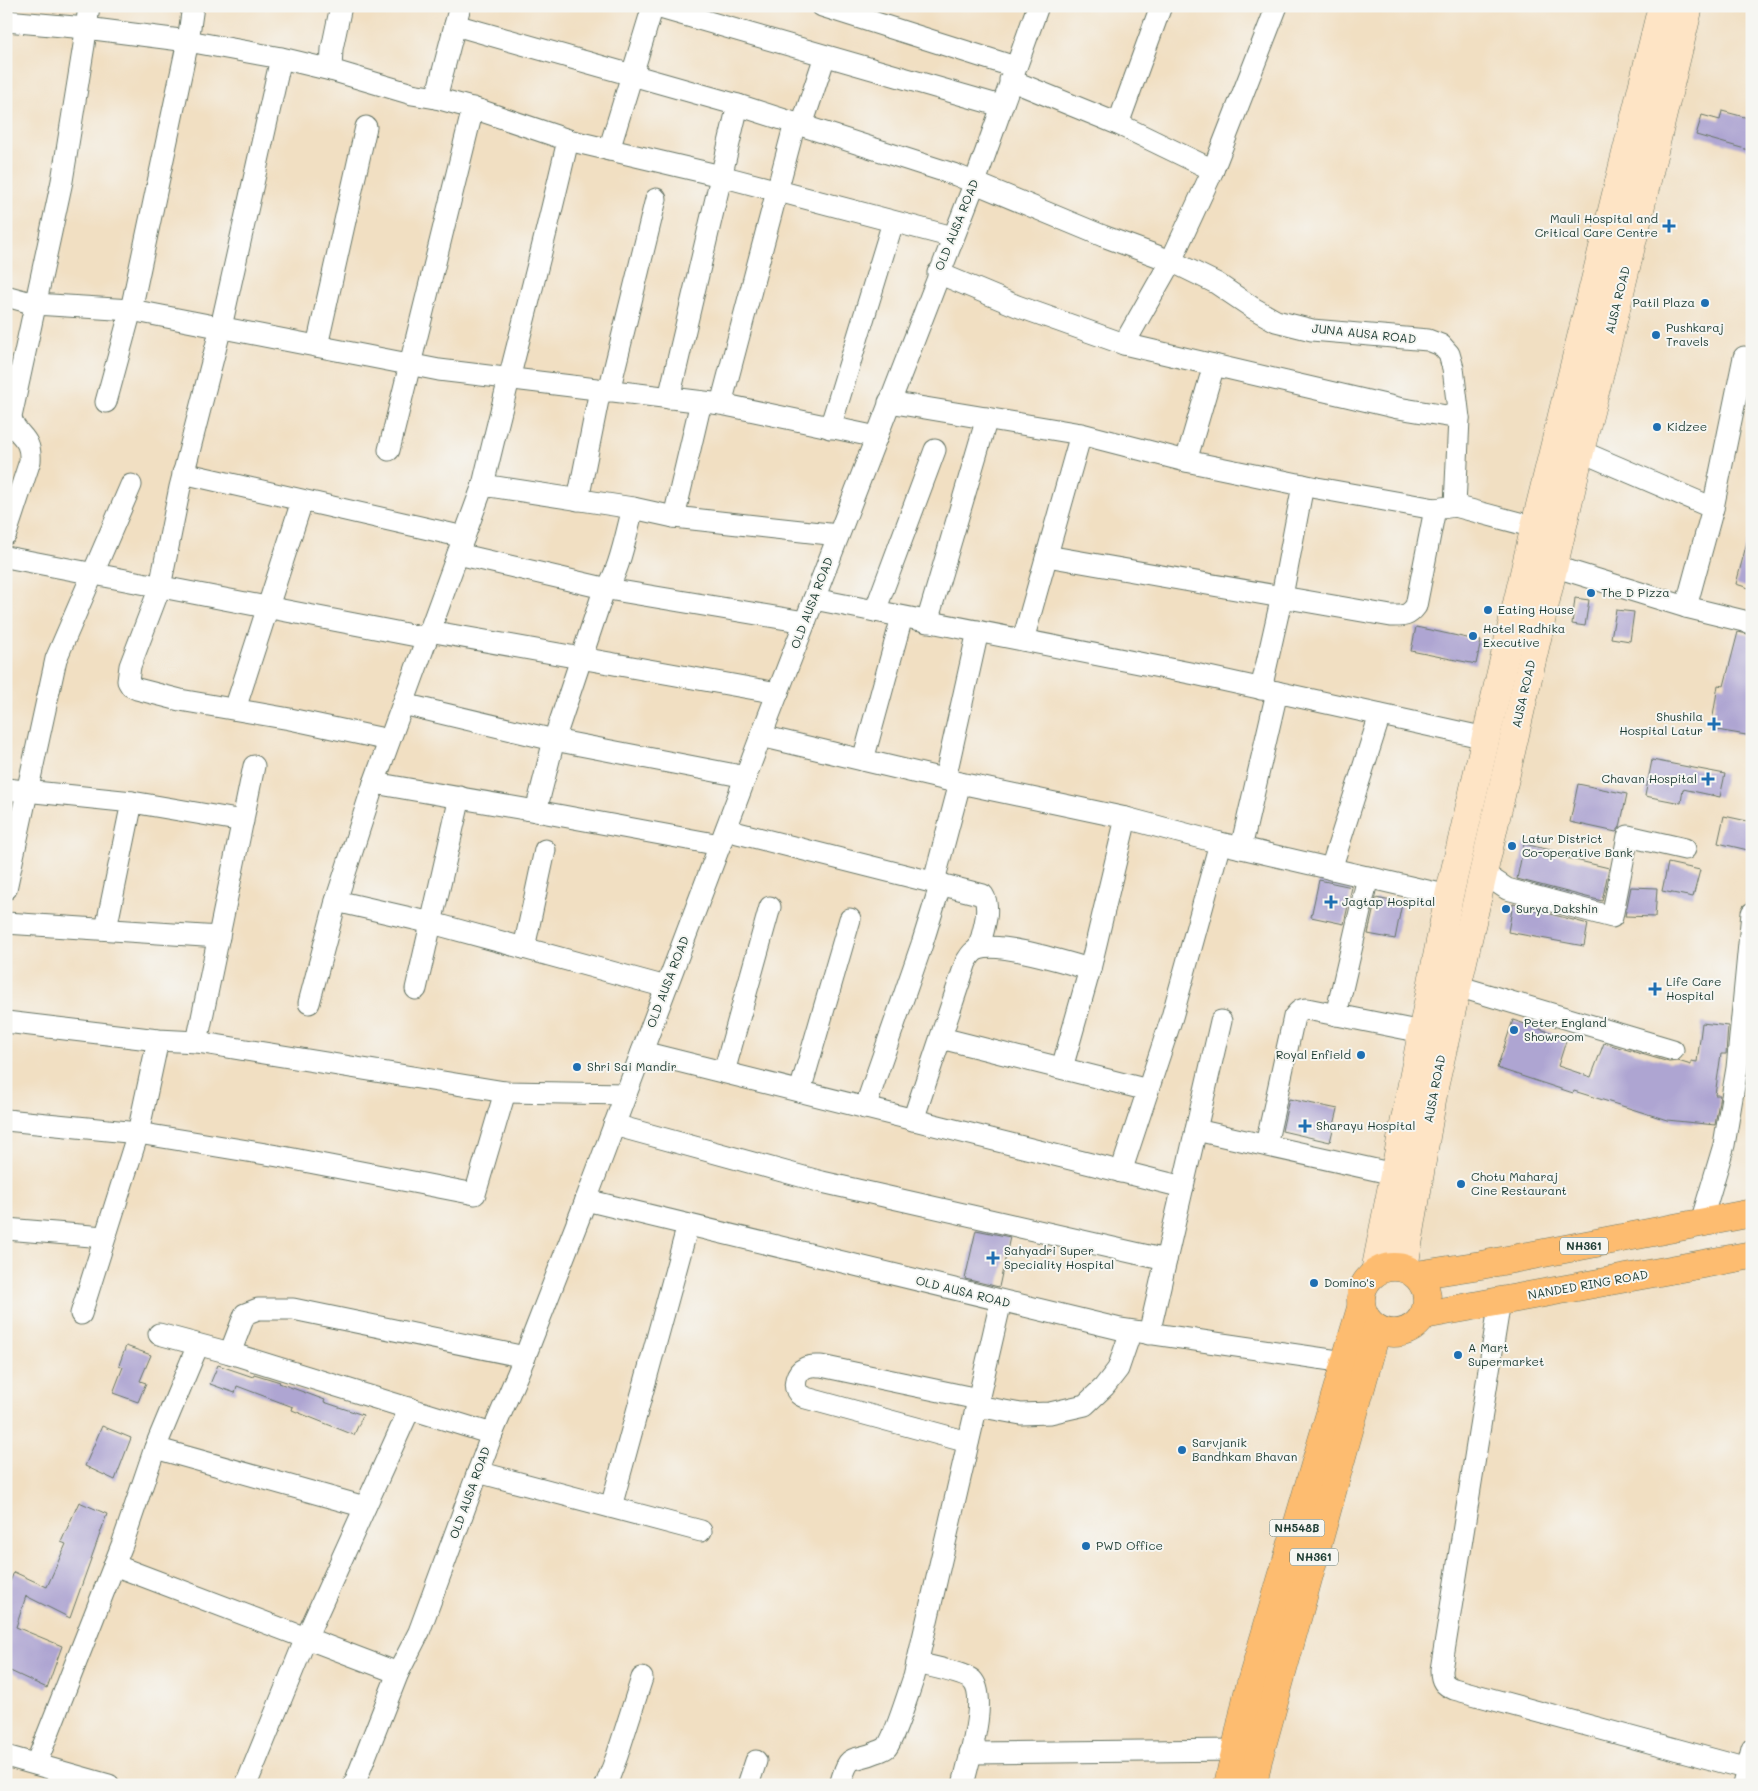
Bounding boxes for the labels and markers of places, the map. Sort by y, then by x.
place label: Mauli Hospital and Critical Care Centre [1535,210,1658,240]
marker: Mauli Hospital and Critical Care Centre [1662,219,1676,233]
place label: Patil Plaza [1632,294,1695,310]
marker: Patil Plaza [1699,297,1711,309]
place label: Pushkaraj Travels [1666,319,1724,349]
marker: Pushkaraj Travels [1650,329,1662,341]
place label: Kidzee [1667,418,1707,434]
marker: Kidzee [1651,421,1663,433]
place label: The D Pizza [1601,584,1670,600]
marker: The D Pizza [1585,587,1597,599]
place label: Eating House [1498,601,1574,617]
marker: Eating House [1482,604,1494,616]
place label: Hotel Radhika Executive [1483,620,1565,650]
marker: Hotel Radhika Executive [1467,630,1479,642]
place label: Shushila Hospital Latur [1619,708,1703,738]
marker: Shushila Hospital Latur [1707,717,1721,731]
place label: Chavan Hospital [1602,770,1697,786]
marker: Chavan Hospital [1701,772,1715,786]
place label: Latur District Co-operative Bank [1522,830,1633,860]
marker: Latur District Co-operative Bank [1506,840,1518,852]
place label: Jagtap Hospital [1342,893,1435,909]
marker: Jagtap Hospital [1324,895,1338,909]
place label: Surya Dakshin [1516,900,1598,916]
marker: Surya Dakshin [1500,903,1512,915]
place label: Life Care Hospital [1666,973,1721,1003]
marker: Life Care Hospital [1648,982,1662,996]
place label: Peter England Showroom [1524,1014,1607,1044]
marker: Peter England Showroom [1508,1024,1520,1036]
place label: Royal Enfield [1276,1046,1351,1062]
marker: Royal Enfield [1355,1049,1367,1061]
place label: Shri Sai Mandir [587,1058,677,1074]
marker: Shri Sai Mandir [571,1061,583,1073]
place label: Sharayu Hospital [1316,1117,1416,1133]
marker: Sharayu Hospital [1298,1119,1312,1133]
place label: Chotu Maharaj Cine Restaurant [1471,1168,1567,1198]
marker: Chotu Maharaj Cine Restaurant [1455,1178,1467,1190]
place label: Sahyadri Super Speciality Hospital [1004,1242,1114,1272]
marker: Sahyadri Super Speciality Hospital [986,1251,1000,1265]
place label: Domino's [1324,1274,1375,1290]
marker: Domino's [1308,1277,1320,1289]
place label: A Mart Supermarket [1468,1339,1544,1369]
marker: A Mart Supermarket [1452,1349,1464,1361]
place label: Sarvjanik Bandhkam Bhavan [1192,1434,1297,1464]
marker: Sarvjanik Bandhkam Bhavan [1176,1444,1188,1456]
place label: PWD Office [1096,1537,1163,1553]
marker: PWD Office [1080,1540,1092,1552]

